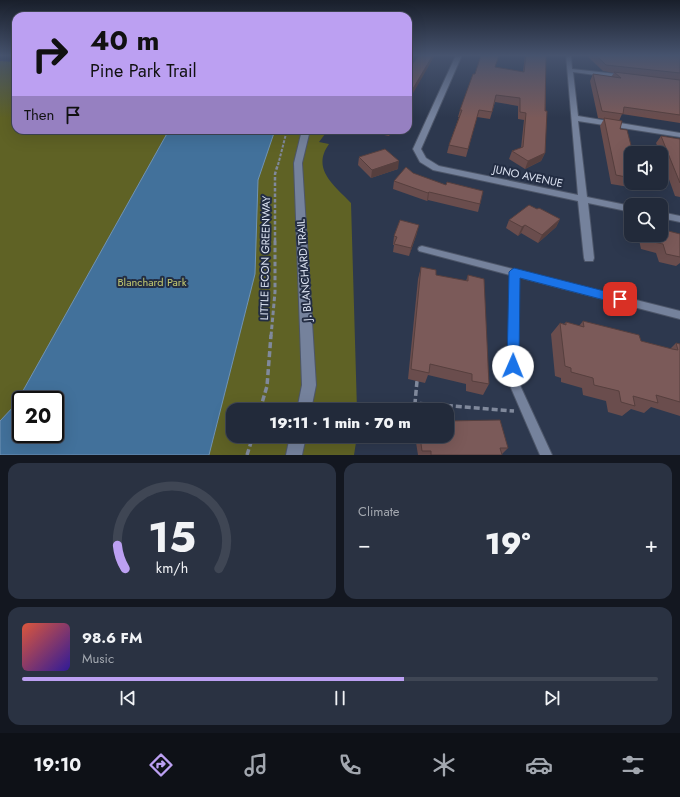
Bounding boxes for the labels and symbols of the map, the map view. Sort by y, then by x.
street label: JUNO AVENUE [490,160,564,191]
street label: LITTLE ECON GREENWAY [256,195,274,320]
street label: J. BLANCHARD TRAIL [292,218,316,324]
park label: Blanchard Park [117,274,187,290]
pin [603,282,637,316]
position arrow [492,345,534,387]
speed limit sign: 20 [12,391,64,443]

